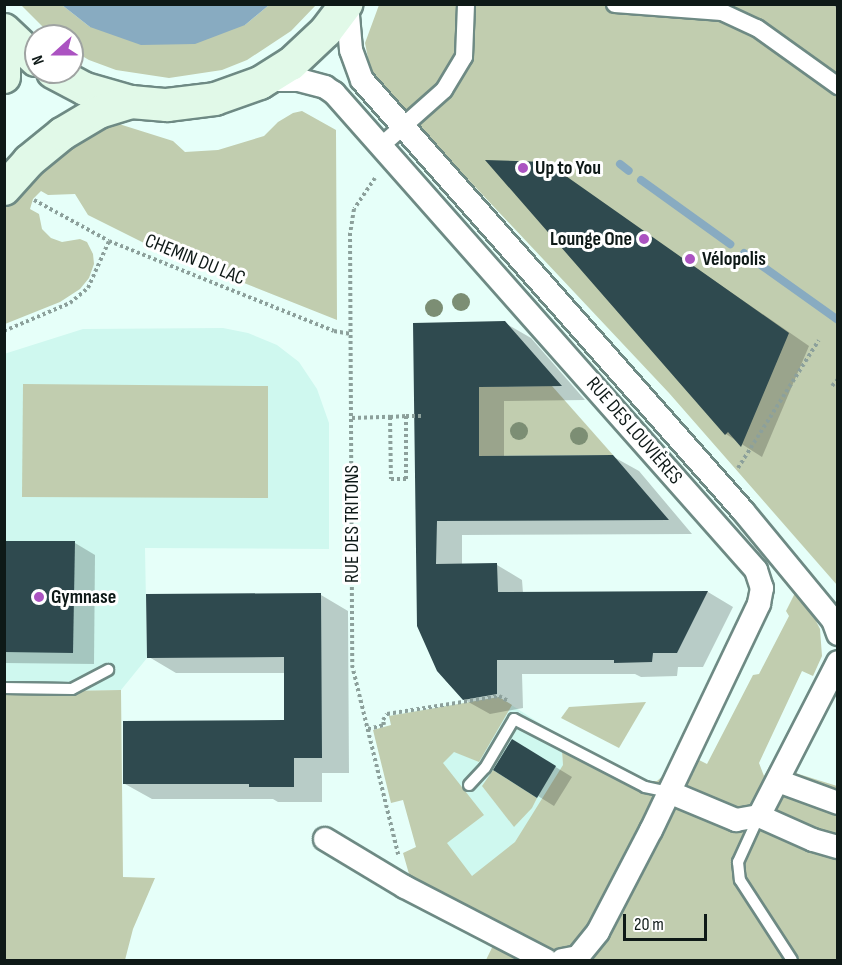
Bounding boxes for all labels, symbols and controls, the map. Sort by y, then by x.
north arrow [24,24,84,84]
text: N [28,53,49,67]
place label: Up to You [535,156,601,180]
marker: Up to You [516,161,530,175]
place label: Lounge One [550,227,632,251]
street label: CHEMIN DU LAC [141,229,249,291]
marker: Lounge One [637,232,651,246]
place label: Vélopolis [702,247,766,271]
marker: Vélopolis [683,252,697,266]
street label: RUE DES LOUVIÈRES [581,372,687,490]
street label: RUE DES TRITONS [340,465,364,583]
place label: Gymnase [51,585,116,609]
marker: Gymnase [32,590,46,604]
scale bar [626,902,710,940]
text: 20 m [634,914,664,935]

